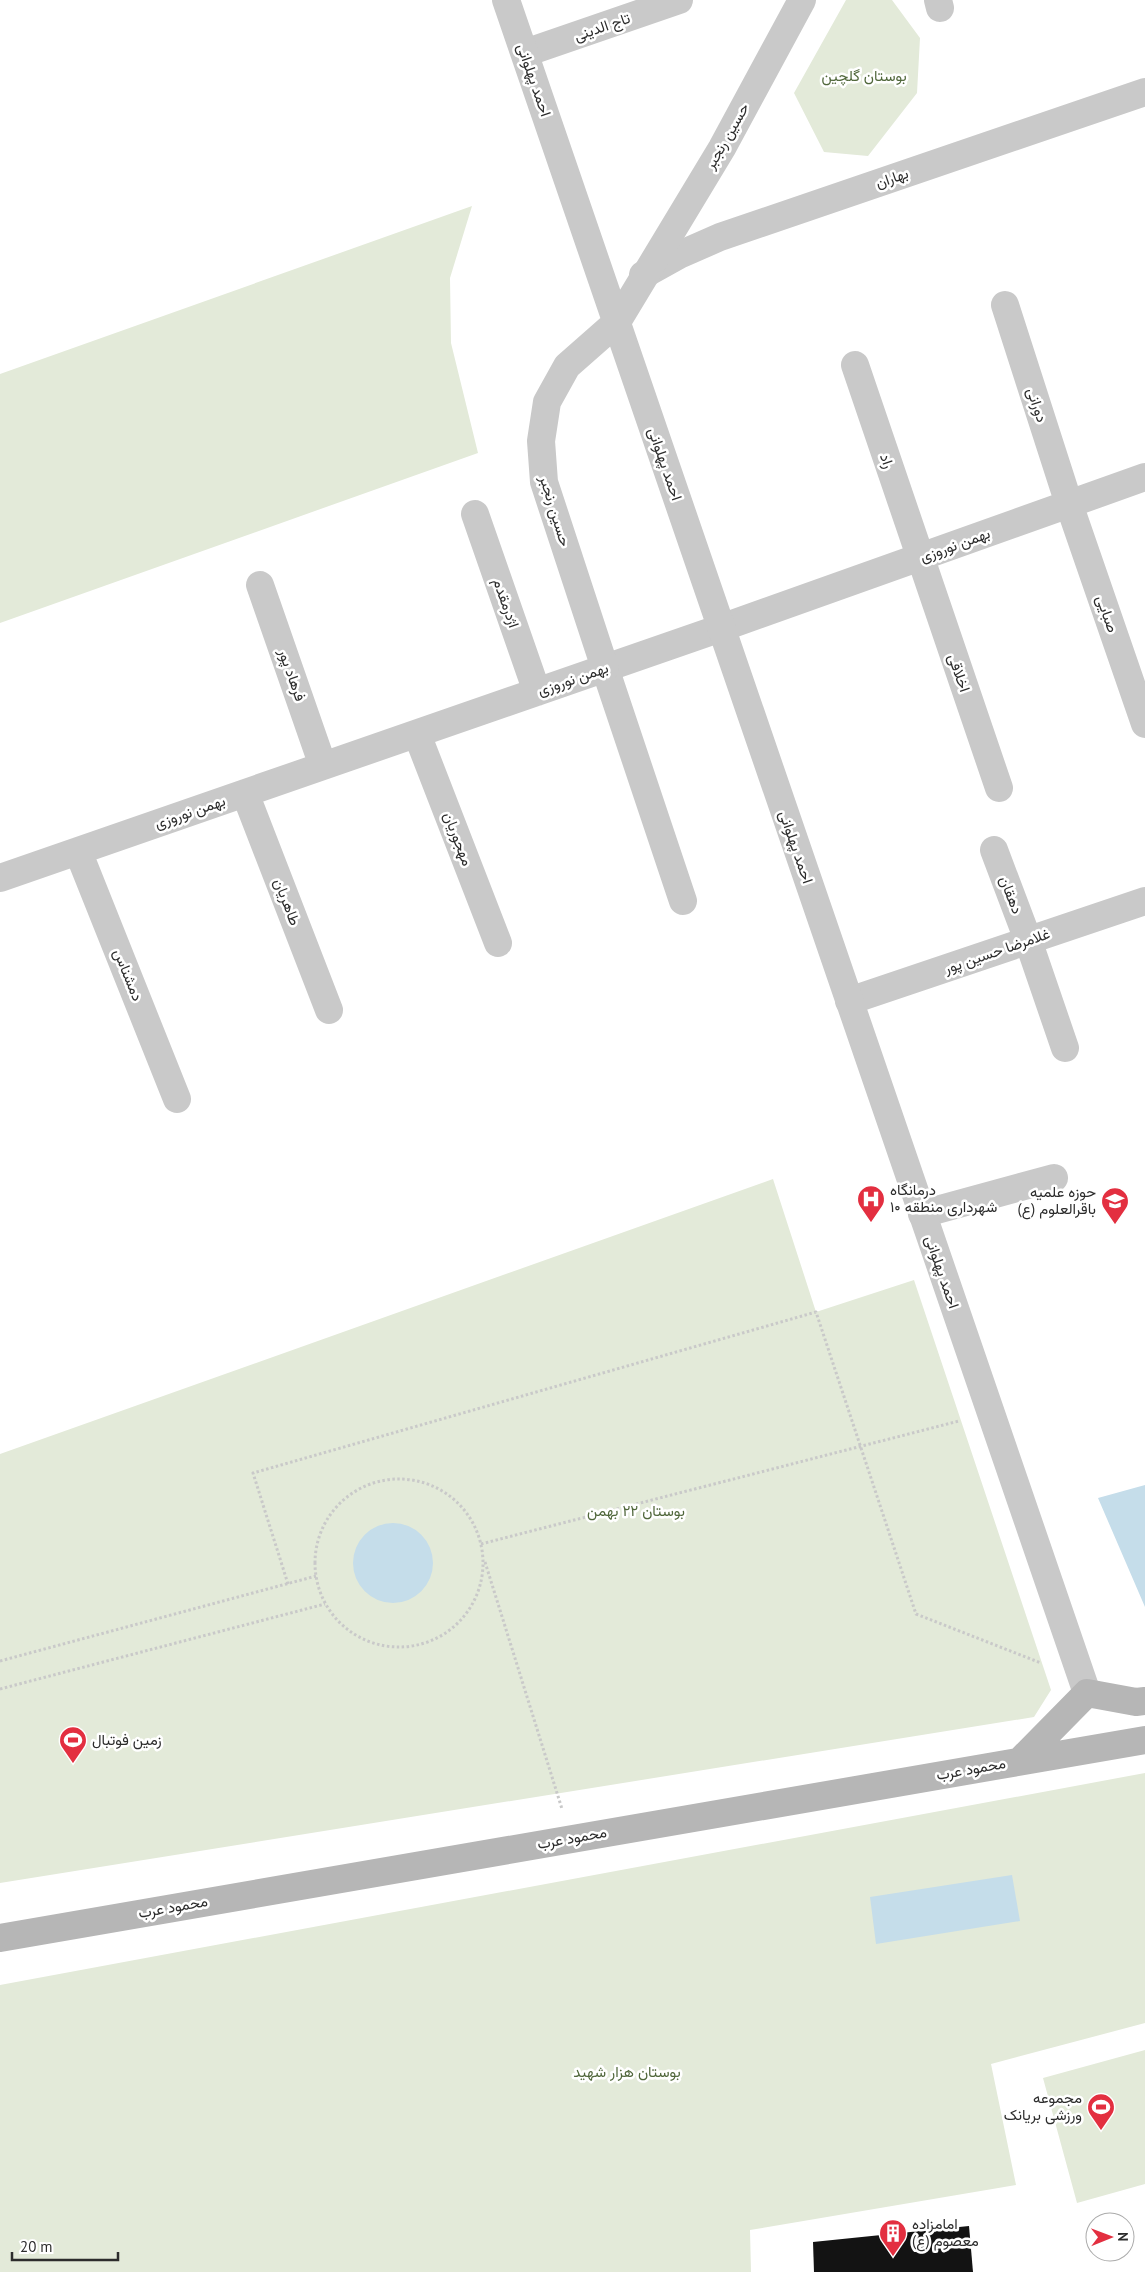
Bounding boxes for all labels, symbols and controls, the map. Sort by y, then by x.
street label: تاج الدینی [571,8,633,47]
street label: احمد پهلوانی [512,41,556,119]
park label: بوستان گلچین [821,66,907,86]
street label: حسین رنجبر [700,99,754,174]
street label: بهاران [873,163,911,192]
street label: دورانی [1022,385,1052,425]
street label: احمد پهلوانی [643,425,687,503]
street label: راد [876,451,899,471]
street label: حسین رنجبر [534,472,575,549]
street label: بهمن نوروزی [917,523,993,567]
street label: اژدرمقدم [488,576,524,630]
street label: صبایی [1091,593,1123,635]
street label: فرهاد پور [273,645,310,704]
street label: اخلاقی [943,651,975,695]
street label: بهمن نوروزی [535,658,611,700]
street label: بهمن نوروزی [152,791,228,833]
street label: احمد پهلوانی [774,808,818,886]
street label: مهجوریان [440,809,477,868]
street label: دهقان [996,873,1027,916]
street label: طاهریان [270,876,305,928]
street label: غلامرضا حسین پور [940,923,1053,979]
street label: دمشناس [109,946,147,1004]
place label: درمانگاه شهرداری منطقه ۱۰ [890,1180,998,1217]
place label: حوزه علمیه باقرالعلوم (ع) [1018,1182,1096,1220]
hospital icon: درمانگاه شهرداری منطقه ۱۰ [856,1184,886,1223]
school or university icon: حوزه علمیه باقرالعلوم (ع) [1100,1186,1130,1225]
street label: احمد پهلوانی [920,1233,964,1311]
park label: بوستان ۲۲ بهمن [587,1501,685,1521]
sports icon: زمین فوتبال [58,1725,88,1764]
place label: زمین فوتبال [92,1730,162,1750]
street label: محمود عرب [935,1753,1007,1784]
street label: محمود عرب [536,1822,608,1853]
street label: محمود عرب [137,1891,209,1922]
park label: بوستان هزار شهید [573,2062,681,2081]
place label: مجموعه ورزشی بریانک [1004,2088,1082,2125]
sports icon: مجموعه ورزشی بریانک [1086,2092,1116,2131]
north arrow [1085,2212,1135,2262]
place label: امامزاده معصوم (ع) [912,2214,979,2252]
building icon: امامزاده معصوم (ع) [878,2218,908,2257]
scale bar [12,2230,119,2262]
text: N [1114,2232,1132,2242]
text: 20 m [20,2237,53,2256]

